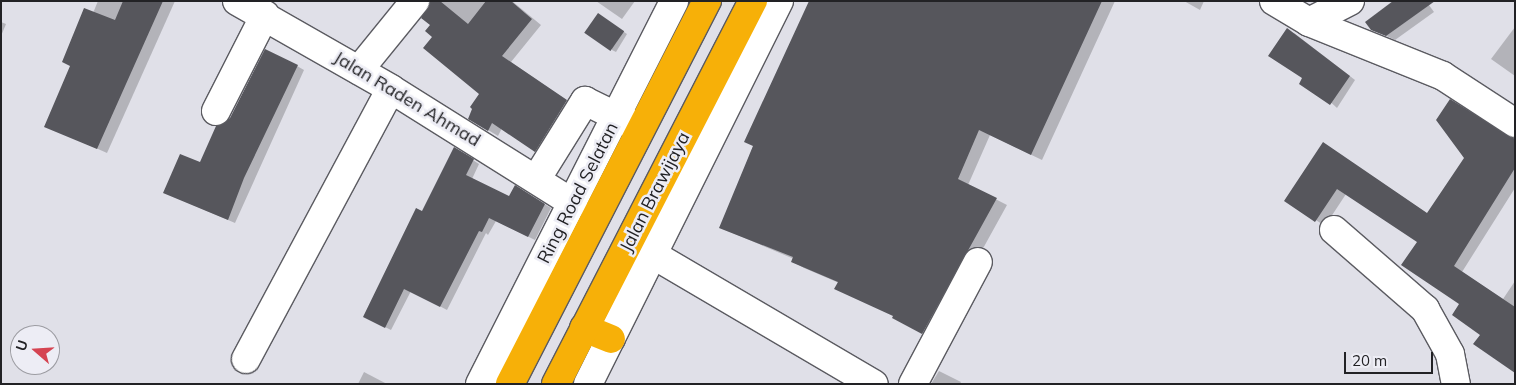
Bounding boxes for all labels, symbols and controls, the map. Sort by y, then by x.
street label: Jalan Raden Ahmad [330,47,484,151]
street label: Ring Road Selatan [533,119,623,267]
street label: Jalan Brawijaya [616,128,694,256]
north arrow [10,325,60,375]
text: U [12,338,32,353]
scale bar [1346,342,1435,374]
text: 20 m [1352,351,1387,370]

